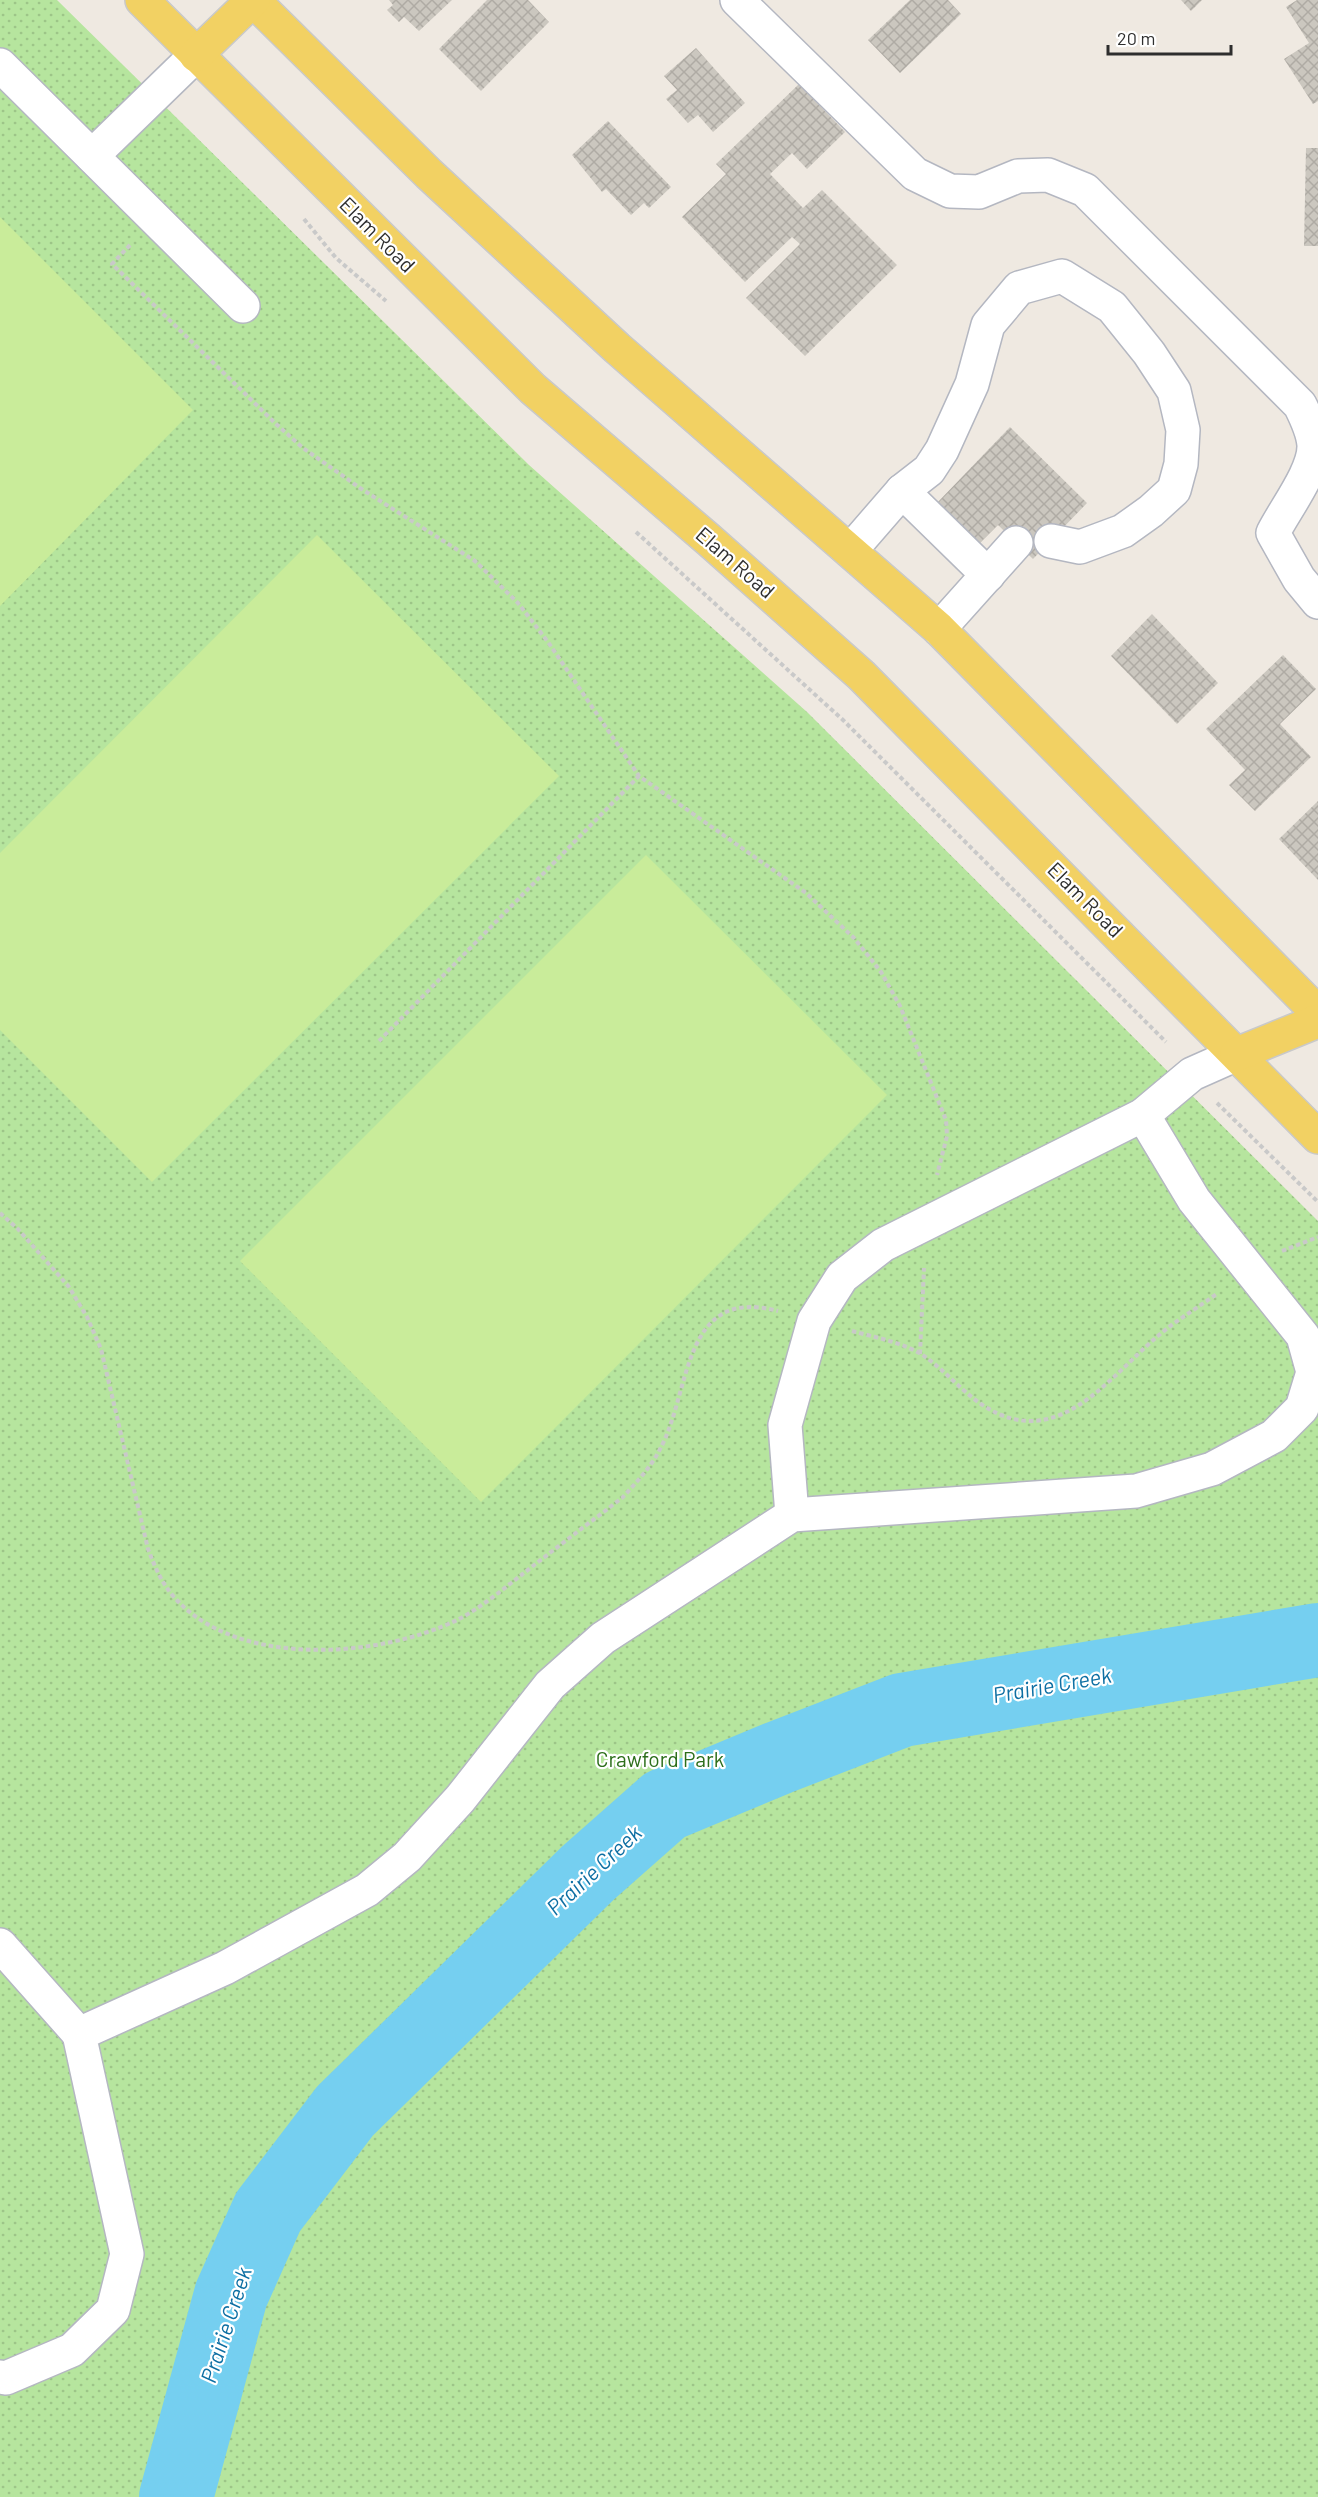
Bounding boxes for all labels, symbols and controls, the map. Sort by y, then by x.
scale bar [1108,18,1231,56]
text: 20 m [1117,27,1155,49]
street label: Elam Road [335,191,421,277]
street label: Elam Road [691,521,781,603]
street label: Elam Road [1043,856,1129,942]
water label: Prairie Creek [990,1661,1114,1707]
park label: Crawford Park [596,1746,724,1771]
water label: Prairie Creek [541,1819,646,1920]
water label: Prairie Creek [194,2263,256,2386]

